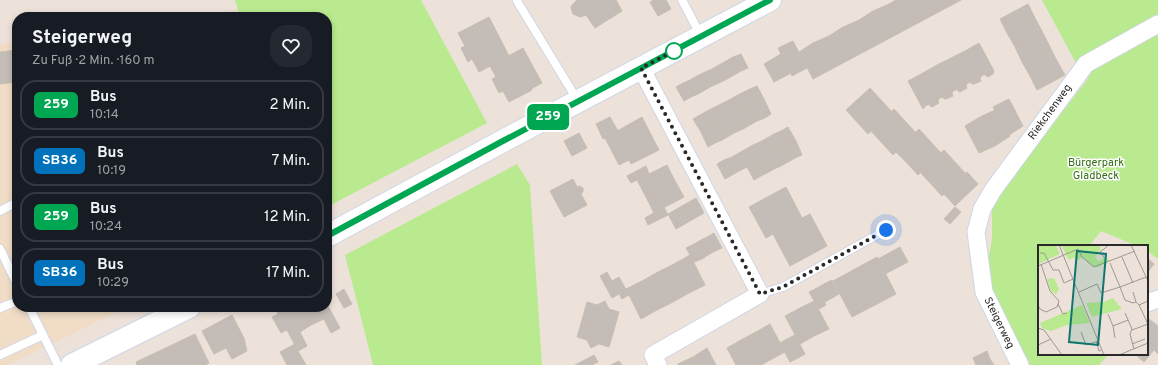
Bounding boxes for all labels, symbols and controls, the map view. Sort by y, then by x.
button: heart [270,25,312,67]
text: Steigerweg [32,26,132,50]
unlabelled marker [665,42,683,60]
text: Zu Fuß · 2 Min. · 160 m [32,53,155,69]
street label: Riekchenweg [1025,81,1075,143]
text: Bus [90,88,117,107]
text: 259 [43,96,69,113]
text: 2 Min. [270,96,310,115]
line badge: 259 [525,104,571,130]
text: 10:14 [90,107,119,123]
text: 259 [535,108,561,125]
text: Bus [97,144,124,163]
text: SB36 [42,152,77,169]
text: 7 Min. [271,152,310,171]
park label: Bürgerpark Gladbeck [1068,156,1124,183]
text: 10:19 [97,163,126,179]
text: Bus [90,200,117,219]
text: 259 [43,208,69,225]
text: 12 Min. [264,208,310,227]
text: 10:24 [90,219,122,235]
your location [876,220,896,240]
inset map [1038,245,1148,355]
text: Bus [97,256,124,275]
text: SB36 [42,264,77,281]
text: 17 Min. [266,264,310,283]
text: 10:29 [97,275,129,291]
street label: Steigerweg [980,295,1018,351]

